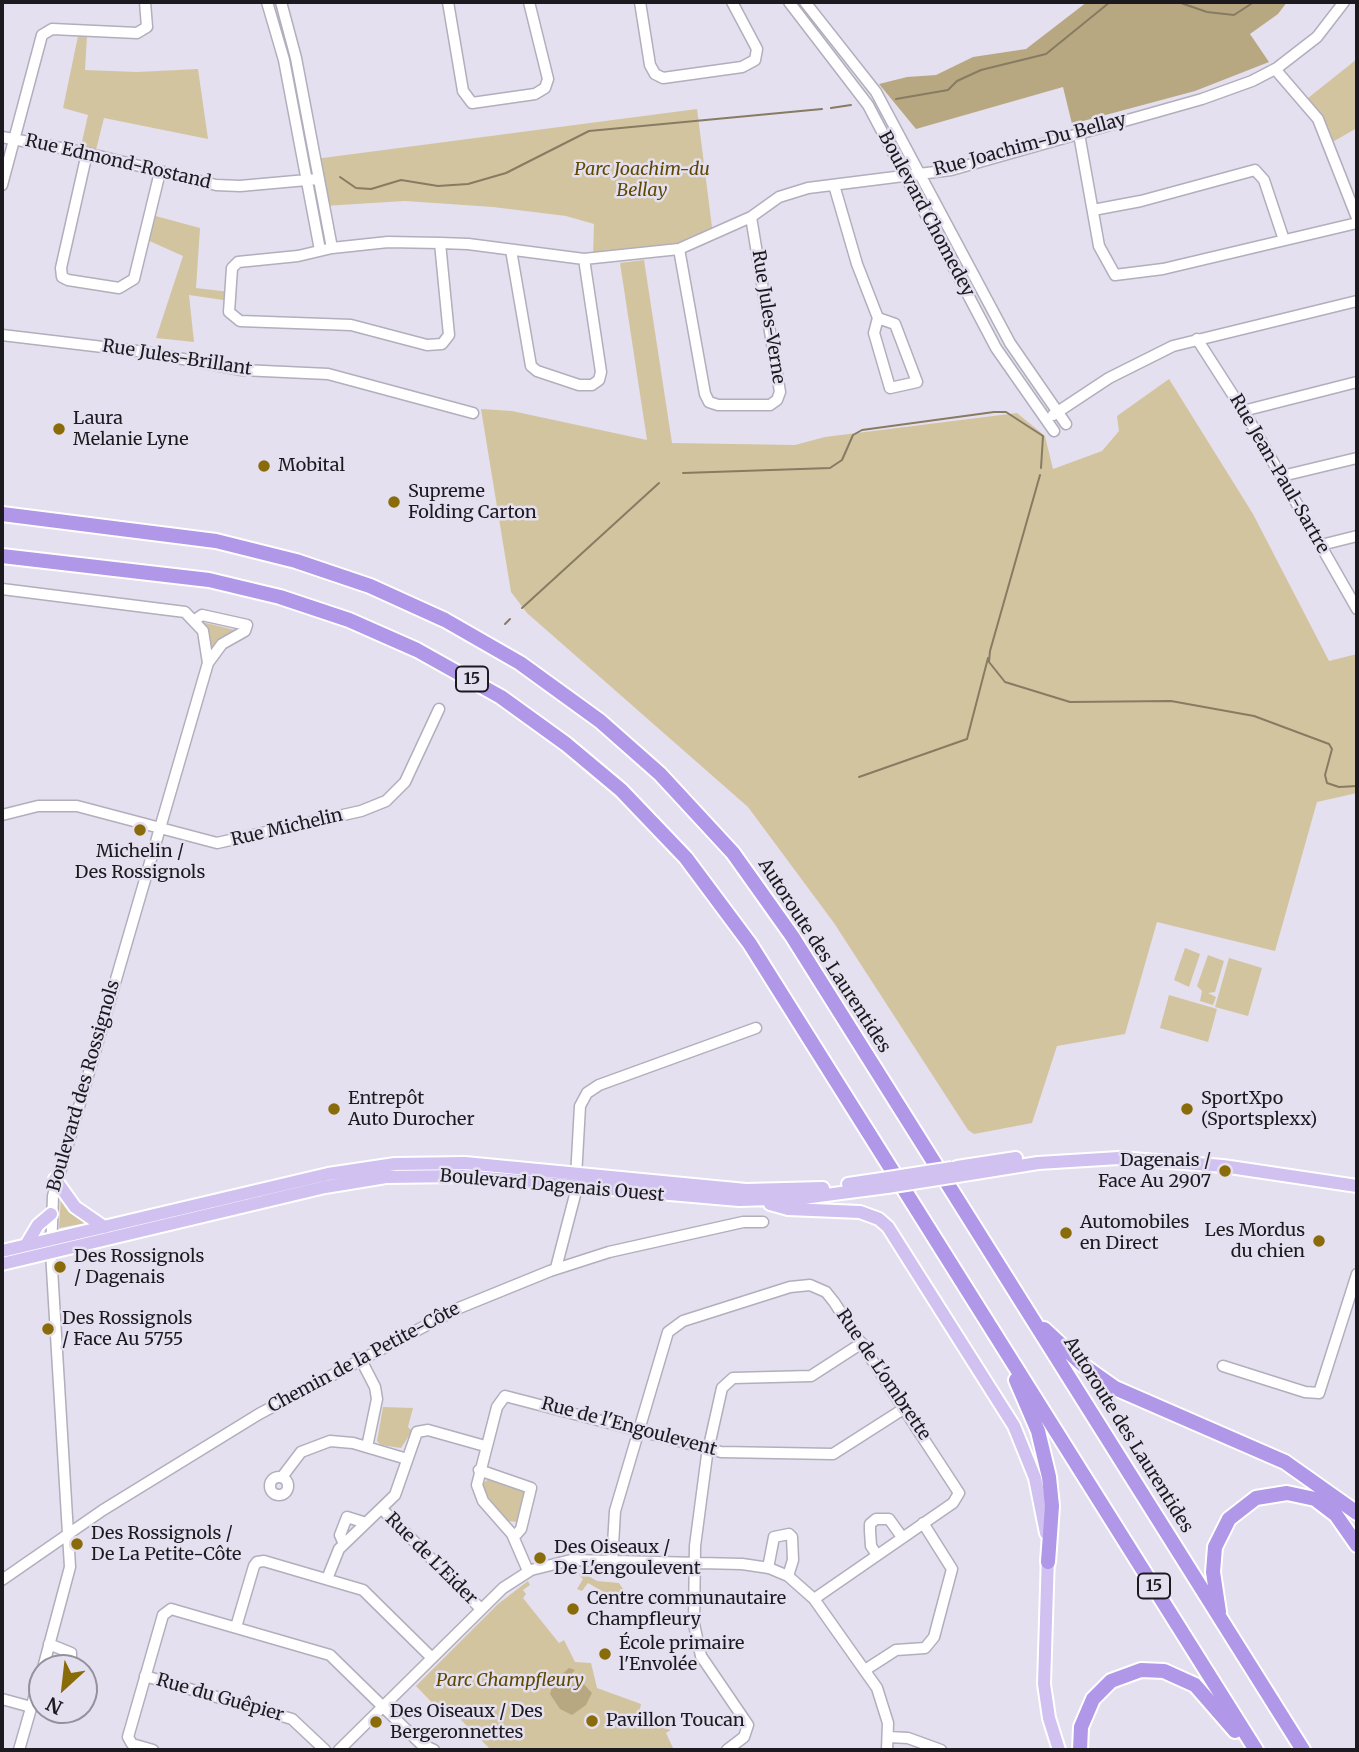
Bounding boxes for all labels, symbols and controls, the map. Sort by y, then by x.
street label: Rue Joachim-Du Bellay [931,109,1129,181]
street label: Boulevard Chomedey [873,128,979,300]
street label: Rue Edmond-Rostand [23,130,213,194]
park label: Parc Joachim-du Bellay [574,159,710,202]
street label: Rue Jules-Verne [747,249,789,385]
street label: Rue Jules-Brillant [101,335,253,381]
street label: Rue Jean-Paul-Sartre [1225,391,1333,557]
place label: Laura Melanie Lyne [73,408,189,450]
marker: Laura Melanie Lyne [51,421,67,437]
place label: Mobital [278,455,345,477]
marker: Mobital [256,458,272,474]
place label: Supreme Folding Carton [408,481,537,524]
marker: Supreme Folding Carton [386,494,402,510]
road number: 15 [456,666,488,692]
street label: Rue Michelin [229,805,345,851]
marker: Michelin / Des Rossignols [132,822,148,838]
place label: Michelin / Des Rossignols [75,841,205,884]
street label: Autoroute des Laurentides [753,855,895,1057]
street label: Boulevard des Rossignols [43,978,125,1194]
place label: Entrepôt Auto Durocher [348,1088,475,1130]
place label: SportXpo (Sportsplexx) [1201,1088,1317,1130]
marker: Entrepôt Auto Durocher [326,1101,342,1117]
marker: SportXpo (Sportsplexx) [1179,1101,1195,1117]
place label: Dagenais / Face Au 2907 [1098,1150,1211,1192]
marker: Dagenais / Face Au 2907 [1217,1163,1233,1179]
street label: Boulevard Dagenais Ouest [439,1165,665,1207]
place label: Automobiles en Direct [1080,1212,1189,1254]
place label: Les Mordus du chien [1204,1220,1305,1262]
marker: Automobiles en Direct [1058,1225,1074,1241]
marker: Les Mordus du chien [1311,1233,1327,1249]
place label: Des Rossignols / Dagenais [74,1246,204,1288]
marker: Des Rossignols / Dagenais [52,1259,68,1275]
street label: Chemin de la Petite-Côte [264,1298,464,1418]
street label: Rue de L'ombrette [831,1305,935,1445]
place label: Des Rossignols / Face Au 5755 [62,1308,192,1350]
marker: Des Rossignols / Face Au 5755 [40,1321,56,1337]
street label: Autoroute des Laurentides [1059,1333,1197,1537]
street label: Rue de l'Engoulevent [539,1393,719,1461]
street label: Rue de L'Eider [381,1509,481,1609]
place label: Des Rossignols / De La Petite-Côte [91,1523,241,1566]
marker: Des Rossignols / De La Petite-Côte [69,1536,85,1552]
place label: Des Oiseaux / De L'engoulevent [554,1537,701,1580]
marker: Des Oiseaux / De L'engoulevent [532,1550,548,1566]
road number: 15 [1138,1574,1170,1598]
place label: Centre communautaire Champfleury [587,1588,786,1630]
marker: Centre communautaire Champfleury [565,1601,581,1617]
place label: École primaire l'Envolée [619,1633,744,1676]
marker: École primaire l'Envolée [597,1646,613,1662]
north arrow [28,1654,98,1724]
street label: Rue du Guêpier [154,1670,286,1726]
park label: Parc Champfleury [436,1670,584,1692]
text: N [42,1692,67,1720]
place label: Des Oiseaux / Des Bergeronnettes [390,1701,543,1744]
place label: Pavillon Toucan [606,1710,745,1732]
marker: Pavillon Toucan [584,1713,600,1729]
marker: Des Oiseaux / Des Bergeronnettes [368,1714,384,1730]

